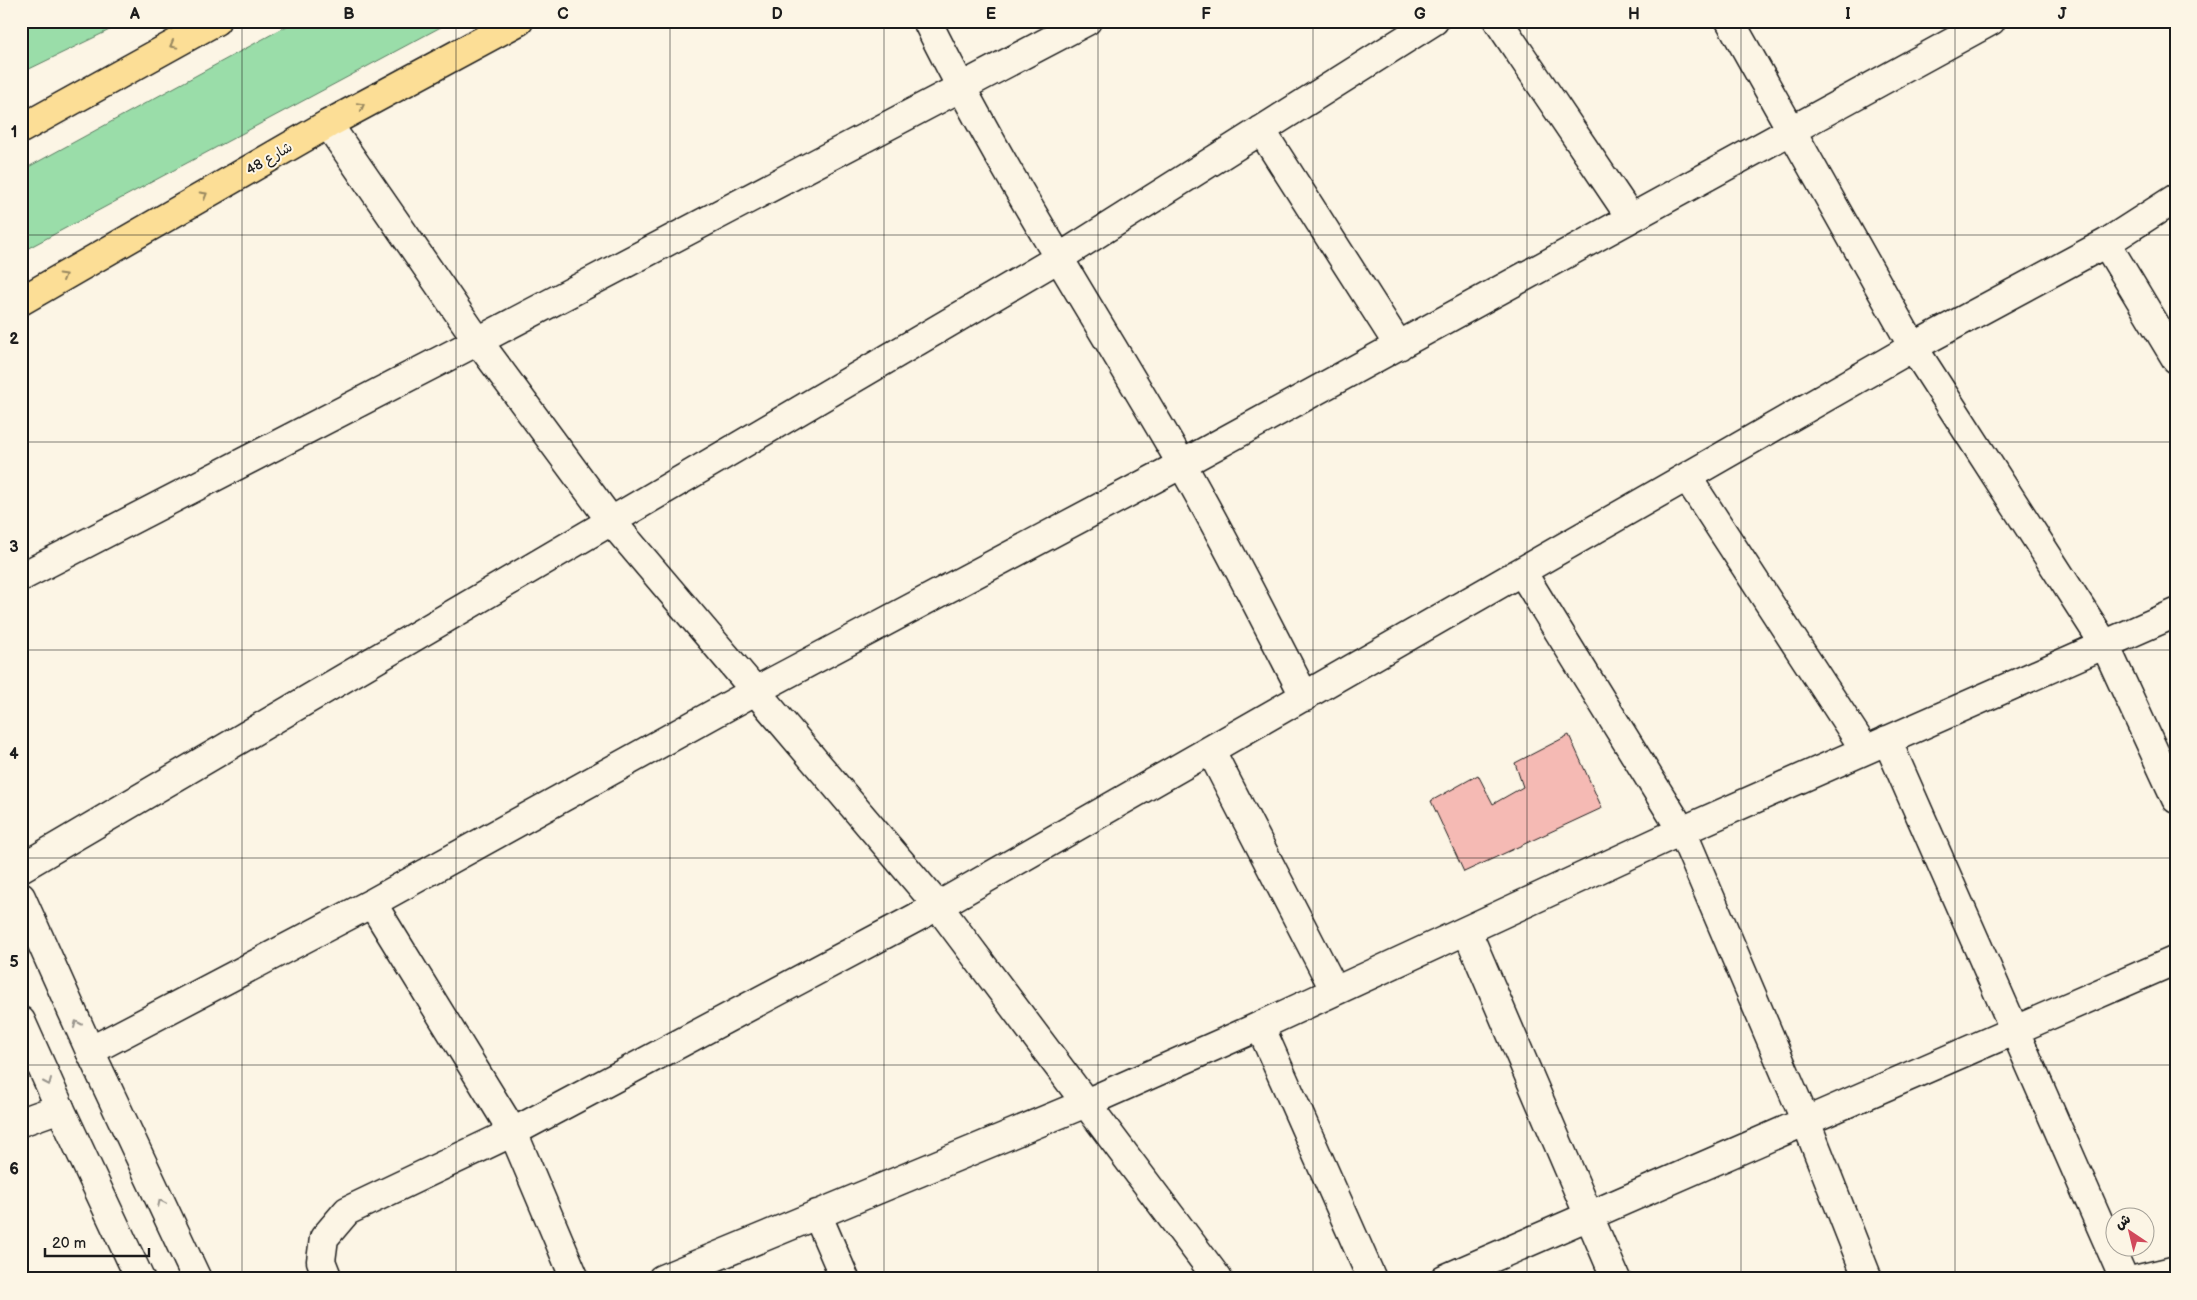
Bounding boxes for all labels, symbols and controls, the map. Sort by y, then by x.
text: A [129,5,140,24]
text: B [343,5,355,24]
text: C [557,5,569,24]
text: D [771,5,783,24]
text: E [986,5,996,24]
text: F [1201,5,1211,24]
text: G [1414,5,1426,24]
text: H [1628,5,1640,24]
text: I [1845,5,1851,24]
text: J [2058,5,2067,24]
one-way arrow [170,39,179,49]
one-way arrow [356,103,365,113]
text: 1 [11,123,17,142]
street label: 48 شارع [243,138,296,179]
one-way arrow [199,191,208,201]
one-way arrow [58,272,67,282]
text: 2 [9,330,19,349]
text: 3 [9,538,19,557]
text: 4 [9,745,19,764]
text: 5 [9,953,19,972]
one-way arrow [73,1020,84,1029]
one-way arrow [41,1077,52,1086]
text: 6 [9,1160,19,1179]
one-way arrow [157,1199,167,1208]
north arrow [2104,1208,2154,1258]
text: ش [2112,1210,2134,1233]
scale bar [45,1225,149,1257]
text: 20 m [52,1234,86,1253]

